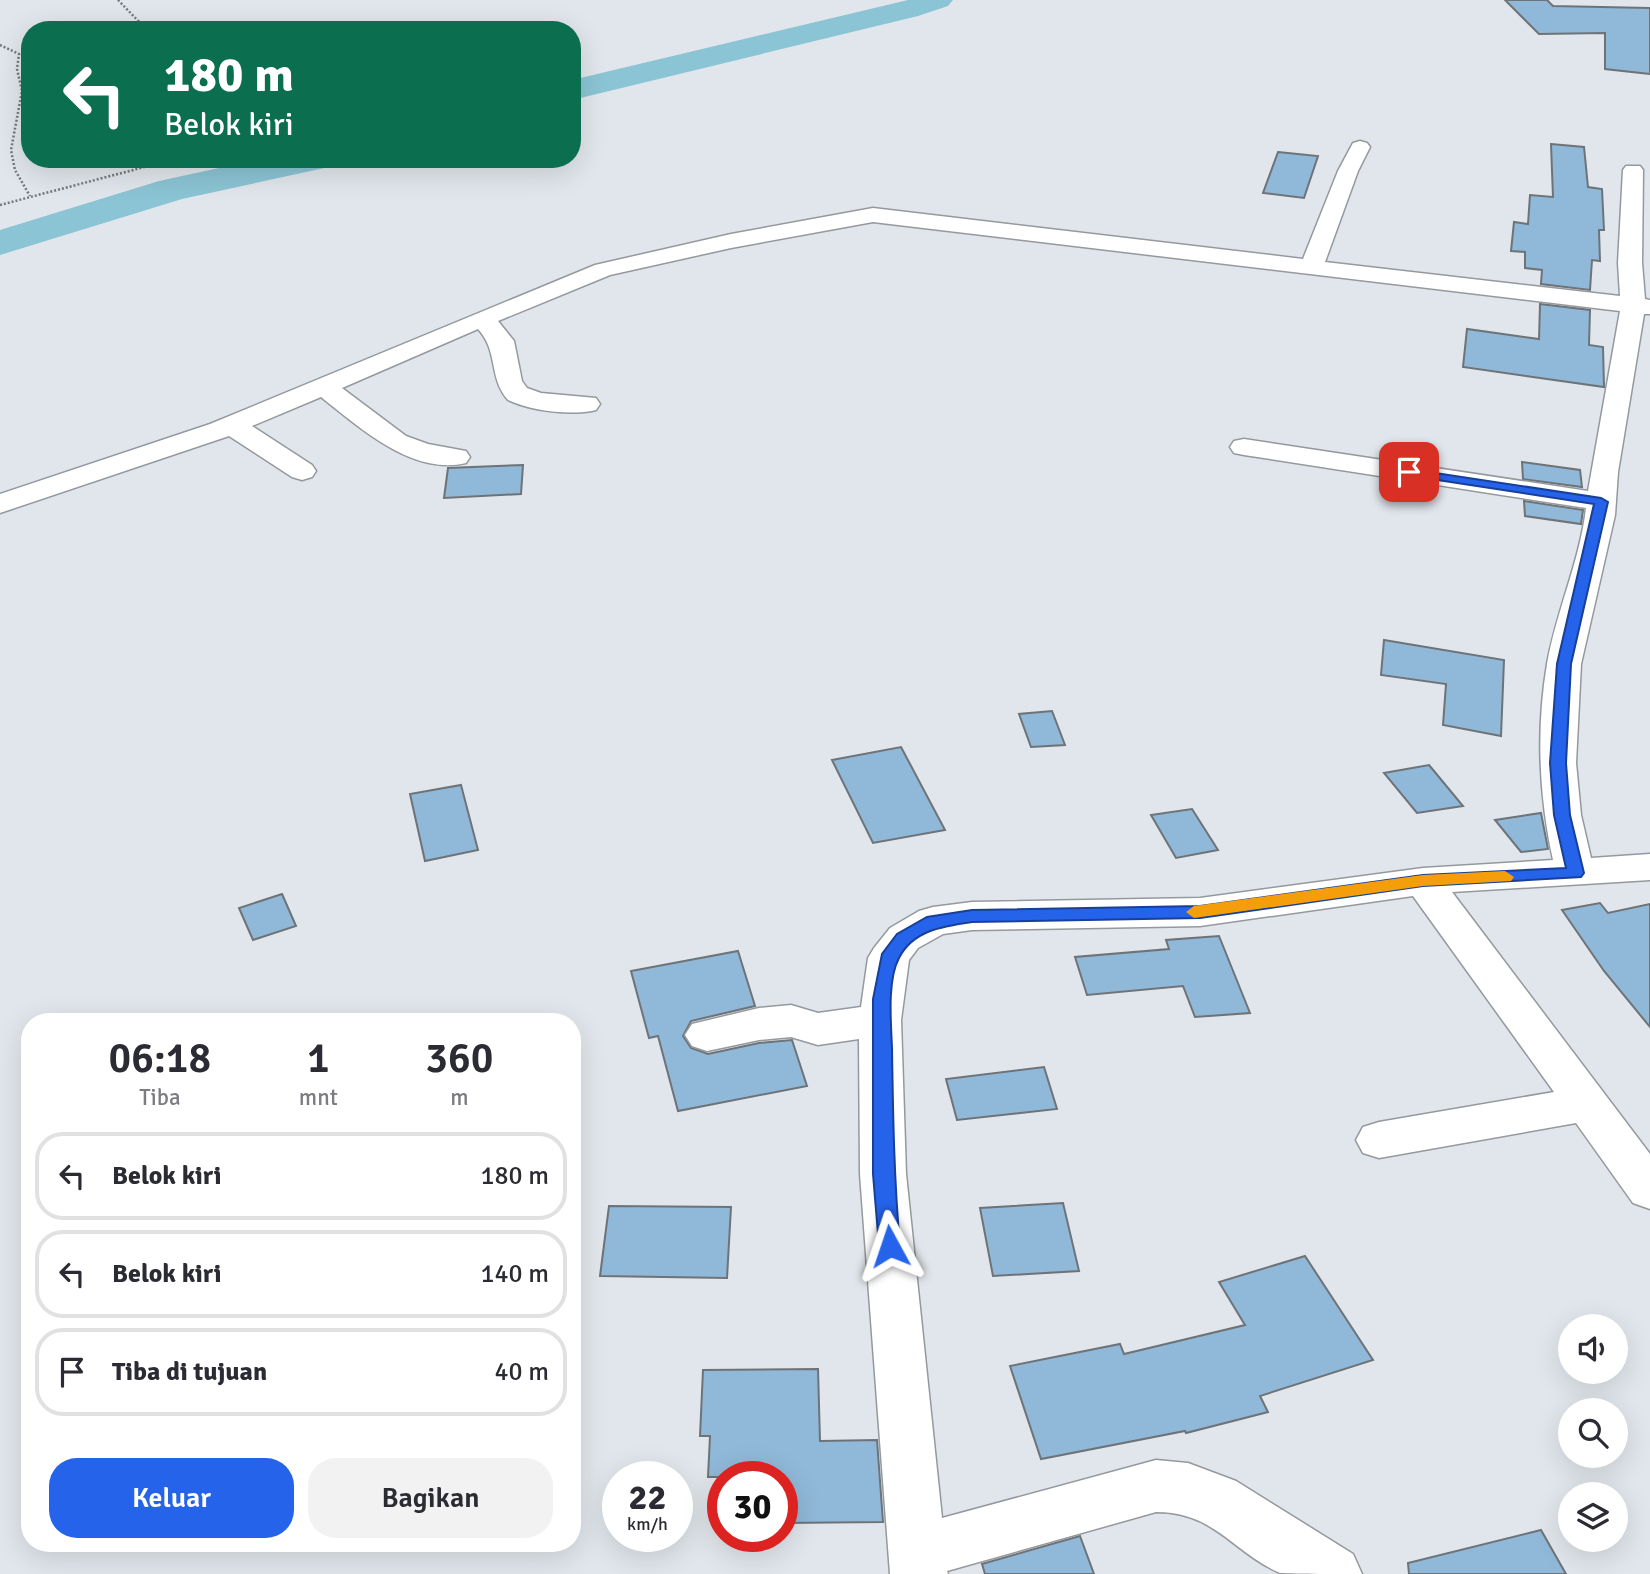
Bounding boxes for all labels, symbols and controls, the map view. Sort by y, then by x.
text: 180 m [164,45,294,105]
icon: left [49,49,140,140]
text: Belok kiri [164,105,294,144]
pin [1379,442,1439,502]
icon: arrive [1390,453,1428,491]
text: 06:18 [109,1033,211,1084]
text: 1 [307,1033,330,1084]
text: 360 [425,1033,493,1084]
text: Tiba [139,1083,181,1112]
text: mnt [299,1083,338,1112]
text: m [450,1083,469,1112]
icon: left [53,1157,91,1195]
text: Belok kiri [112,1160,221,1192]
text: 180 m [480,1160,549,1192]
position arrow [853,1209,927,1283]
icon: left [53,1255,91,1293]
text: Belok kiri [112,1258,221,1290]
text: 140 m [480,1258,549,1290]
map controls [1558,1314,1628,1552]
button: sound [1558,1314,1628,1384]
icon: arrive [53,1353,91,1391]
text: Tiba di tujuan [112,1356,267,1388]
text: 40 m [494,1356,549,1388]
button: search [1558,1398,1628,1468]
button: Keluar [49,1458,294,1538]
button: Bagikan [308,1458,553,1538]
speed limit sign: 30 [707,1461,798,1552]
text: 22 [629,1476,666,1519]
button: layers [1558,1482,1628,1552]
text: km/h [627,1513,668,1535]

